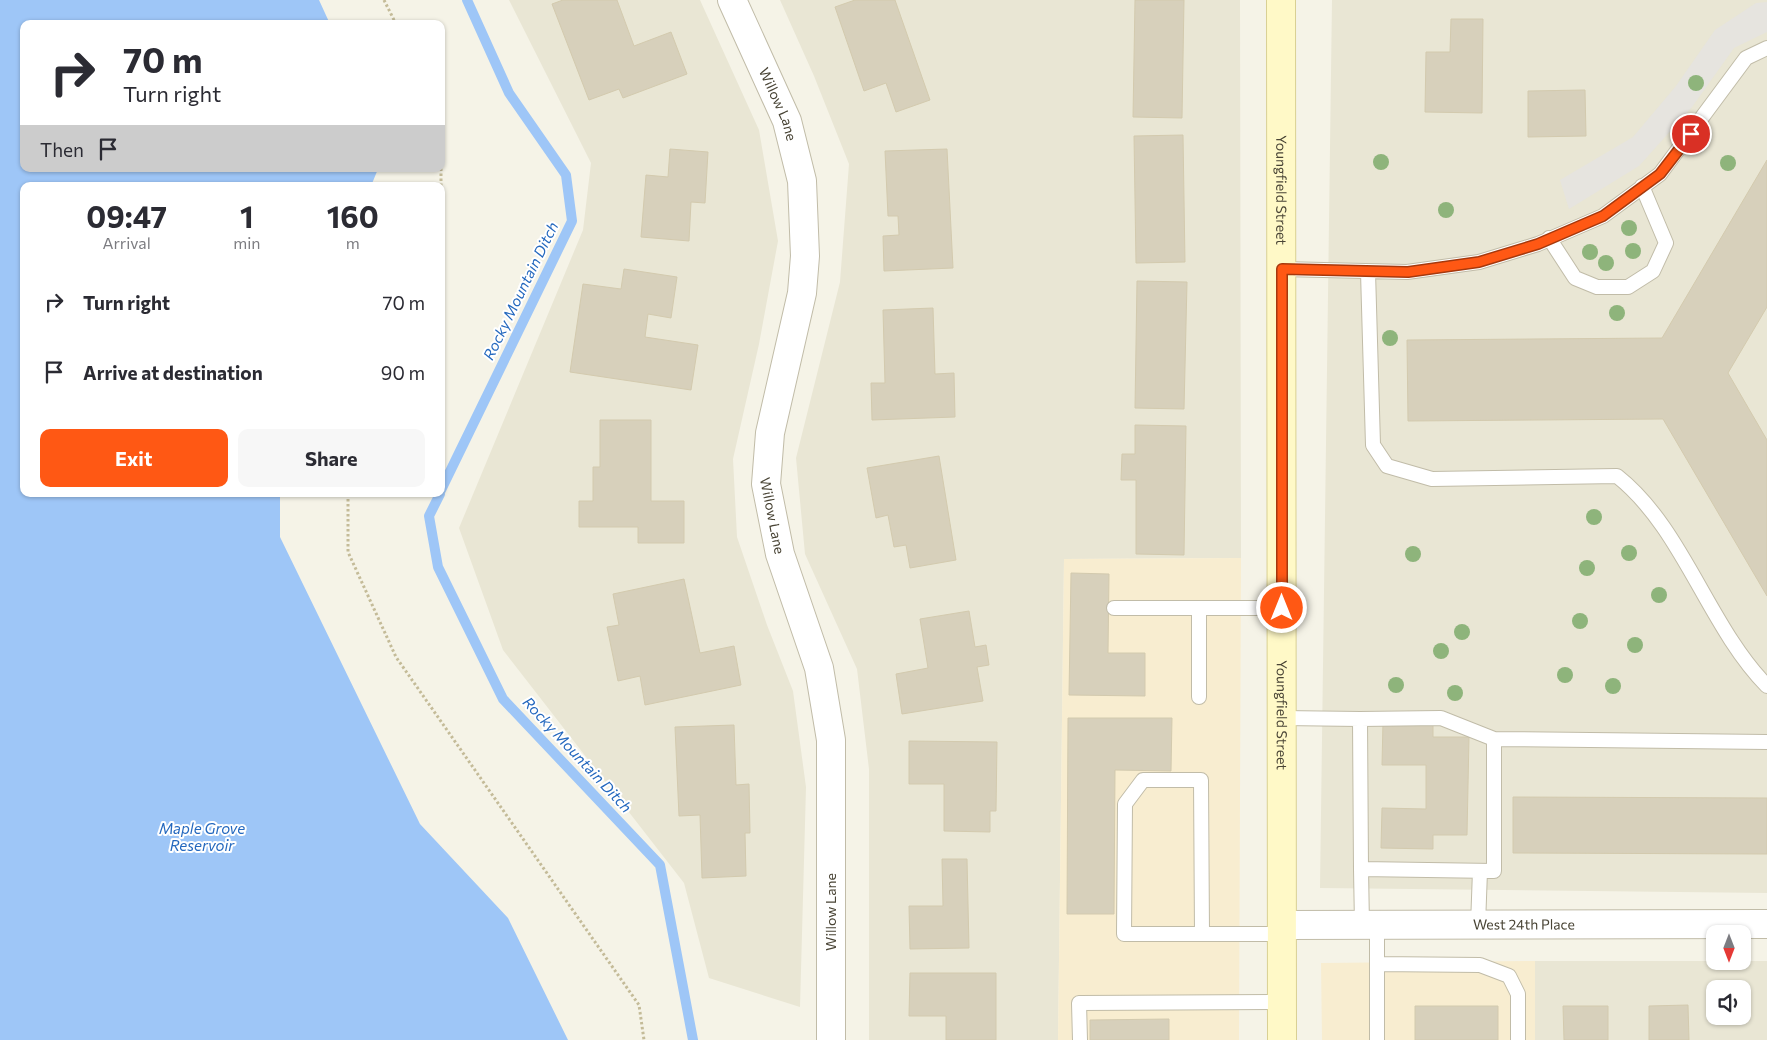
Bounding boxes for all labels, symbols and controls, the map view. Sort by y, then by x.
text: 70 m [123,37,203,80]
icon: right [40,40,105,105]
street label: Willow Lane [756,65,801,142]
text: Turn right [123,80,221,107]
pin [1670,113,1712,155]
icon: arrive [1677,120,1705,148]
icon: arrive [94,135,122,163]
street label: Youngfield Street [1273,135,1290,245]
text: Then [40,138,84,161]
text: 09:47 [86,197,167,234]
text: 1 [240,197,254,234]
text: 160 [327,197,379,234]
water label: Rocky Mountain Ditch [479,219,561,362]
text: Arrival [102,233,151,252]
text: min [233,233,260,252]
text: m [346,233,360,252]
icon: right [40,288,68,316]
text: Turn right [83,291,170,314]
text: 70 m [382,291,425,314]
icon: arrive [40,358,68,386]
text: Arrive at destination [83,361,263,384]
text: 90 m [381,361,425,384]
button: Exit [40,429,228,487]
button: Share [238,429,425,487]
street label: Willow Lane [757,476,789,555]
position arrow [1255,581,1307,633]
street label: Youngfield Street [1274,660,1291,770]
water label: Rocky Mountain Ditch [520,693,636,816]
water label: Maple Grove Reservoir [159,819,245,854]
street label: Willow Lane [822,873,839,951]
street label: West 24th Place [1473,915,1575,933]
north arrow [1706,925,1751,970]
map controls [1706,925,1751,1025]
button: sound [1706,980,1751,1025]

